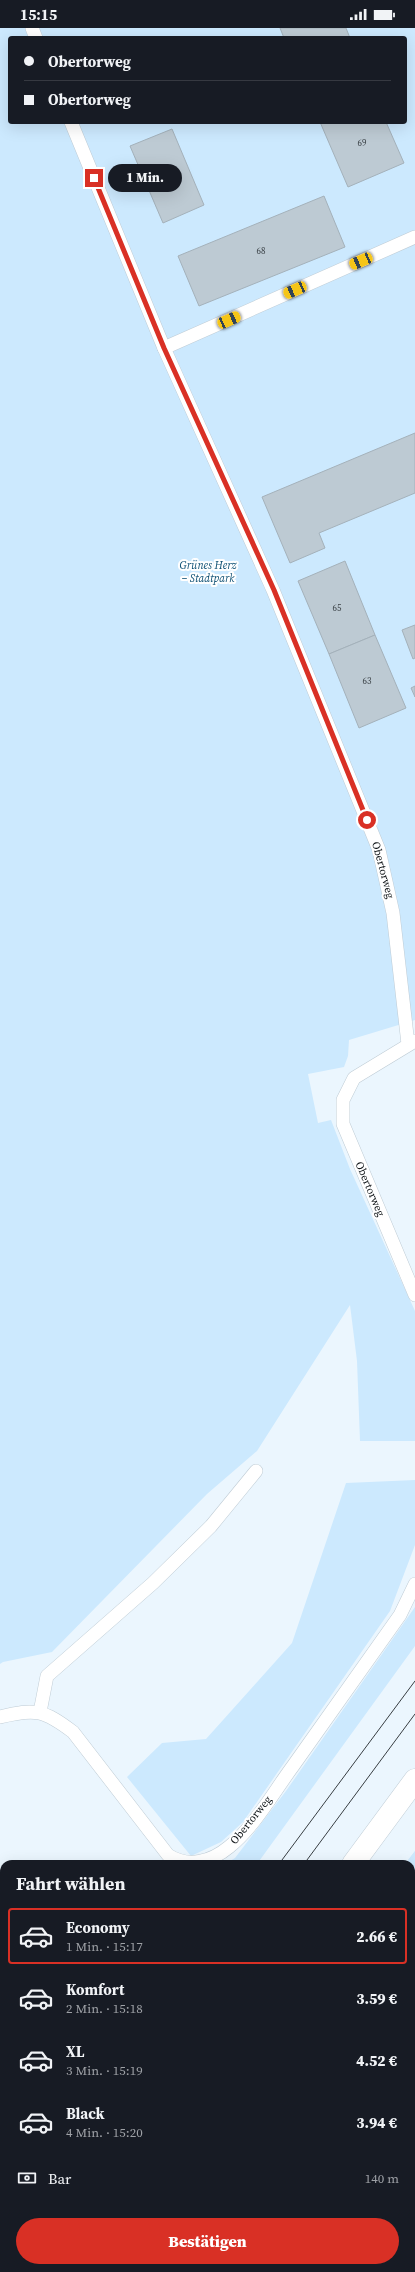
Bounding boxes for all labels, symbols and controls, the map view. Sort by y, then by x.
text: 15:15 [20,4,57,25]
text: Obertorweg [48,51,131,72]
text: Obertorweg [48,89,131,110]
house number: 69 [357,137,367,149]
callout: 1 Min. [108,164,182,192]
route end [85,169,103,187]
text: 1 Min. [126,169,164,186]
house number: 68 [256,245,266,257]
car [348,251,374,271]
car [282,280,308,300]
car [216,310,242,330]
park label: Grünes Herz – Stadtpark [180,558,237,586]
house number: 65 [332,602,342,614]
house number: 63 [362,675,372,687]
route start [358,811,376,829]
street label: Obertorweg [368,840,398,900]
street label: Obertorweg [352,1159,388,1219]
street label: Obertorweg [227,1792,275,1847]
text: Fahrt wählen [16,1871,126,1896]
text: Economy [66,1917,130,1938]
icon: car [18,1918,54,1954]
text: 2.66 € [356,1926,397,1947]
text: 1 Min. · 15:17 [66,1938,143,1955]
text: Komfort [66,1979,124,2000]
icon: car [18,1980,54,2016]
text: 3.59 € [356,1988,397,2009]
text: 2 Min. · 15:18 [66,2000,143,2017]
text: XL [66,2041,85,2062]
icon: car [18,2042,54,2078]
text: 4.52 € [356,2050,397,2071]
text: 3 Min. · 15:19 [66,2062,143,2079]
text: Black [66,2103,105,2124]
icon: car [18,2104,54,2140]
text: 3.94 € [356,2112,397,2133]
text: 4 Min. · 15:20 [66,2124,143,2141]
icon: cash [16,2167,38,2189]
text: Bar [48,2168,71,2189]
text: 140 m [365,2170,399,2187]
button: Bestätigen [16,2218,399,2264]

